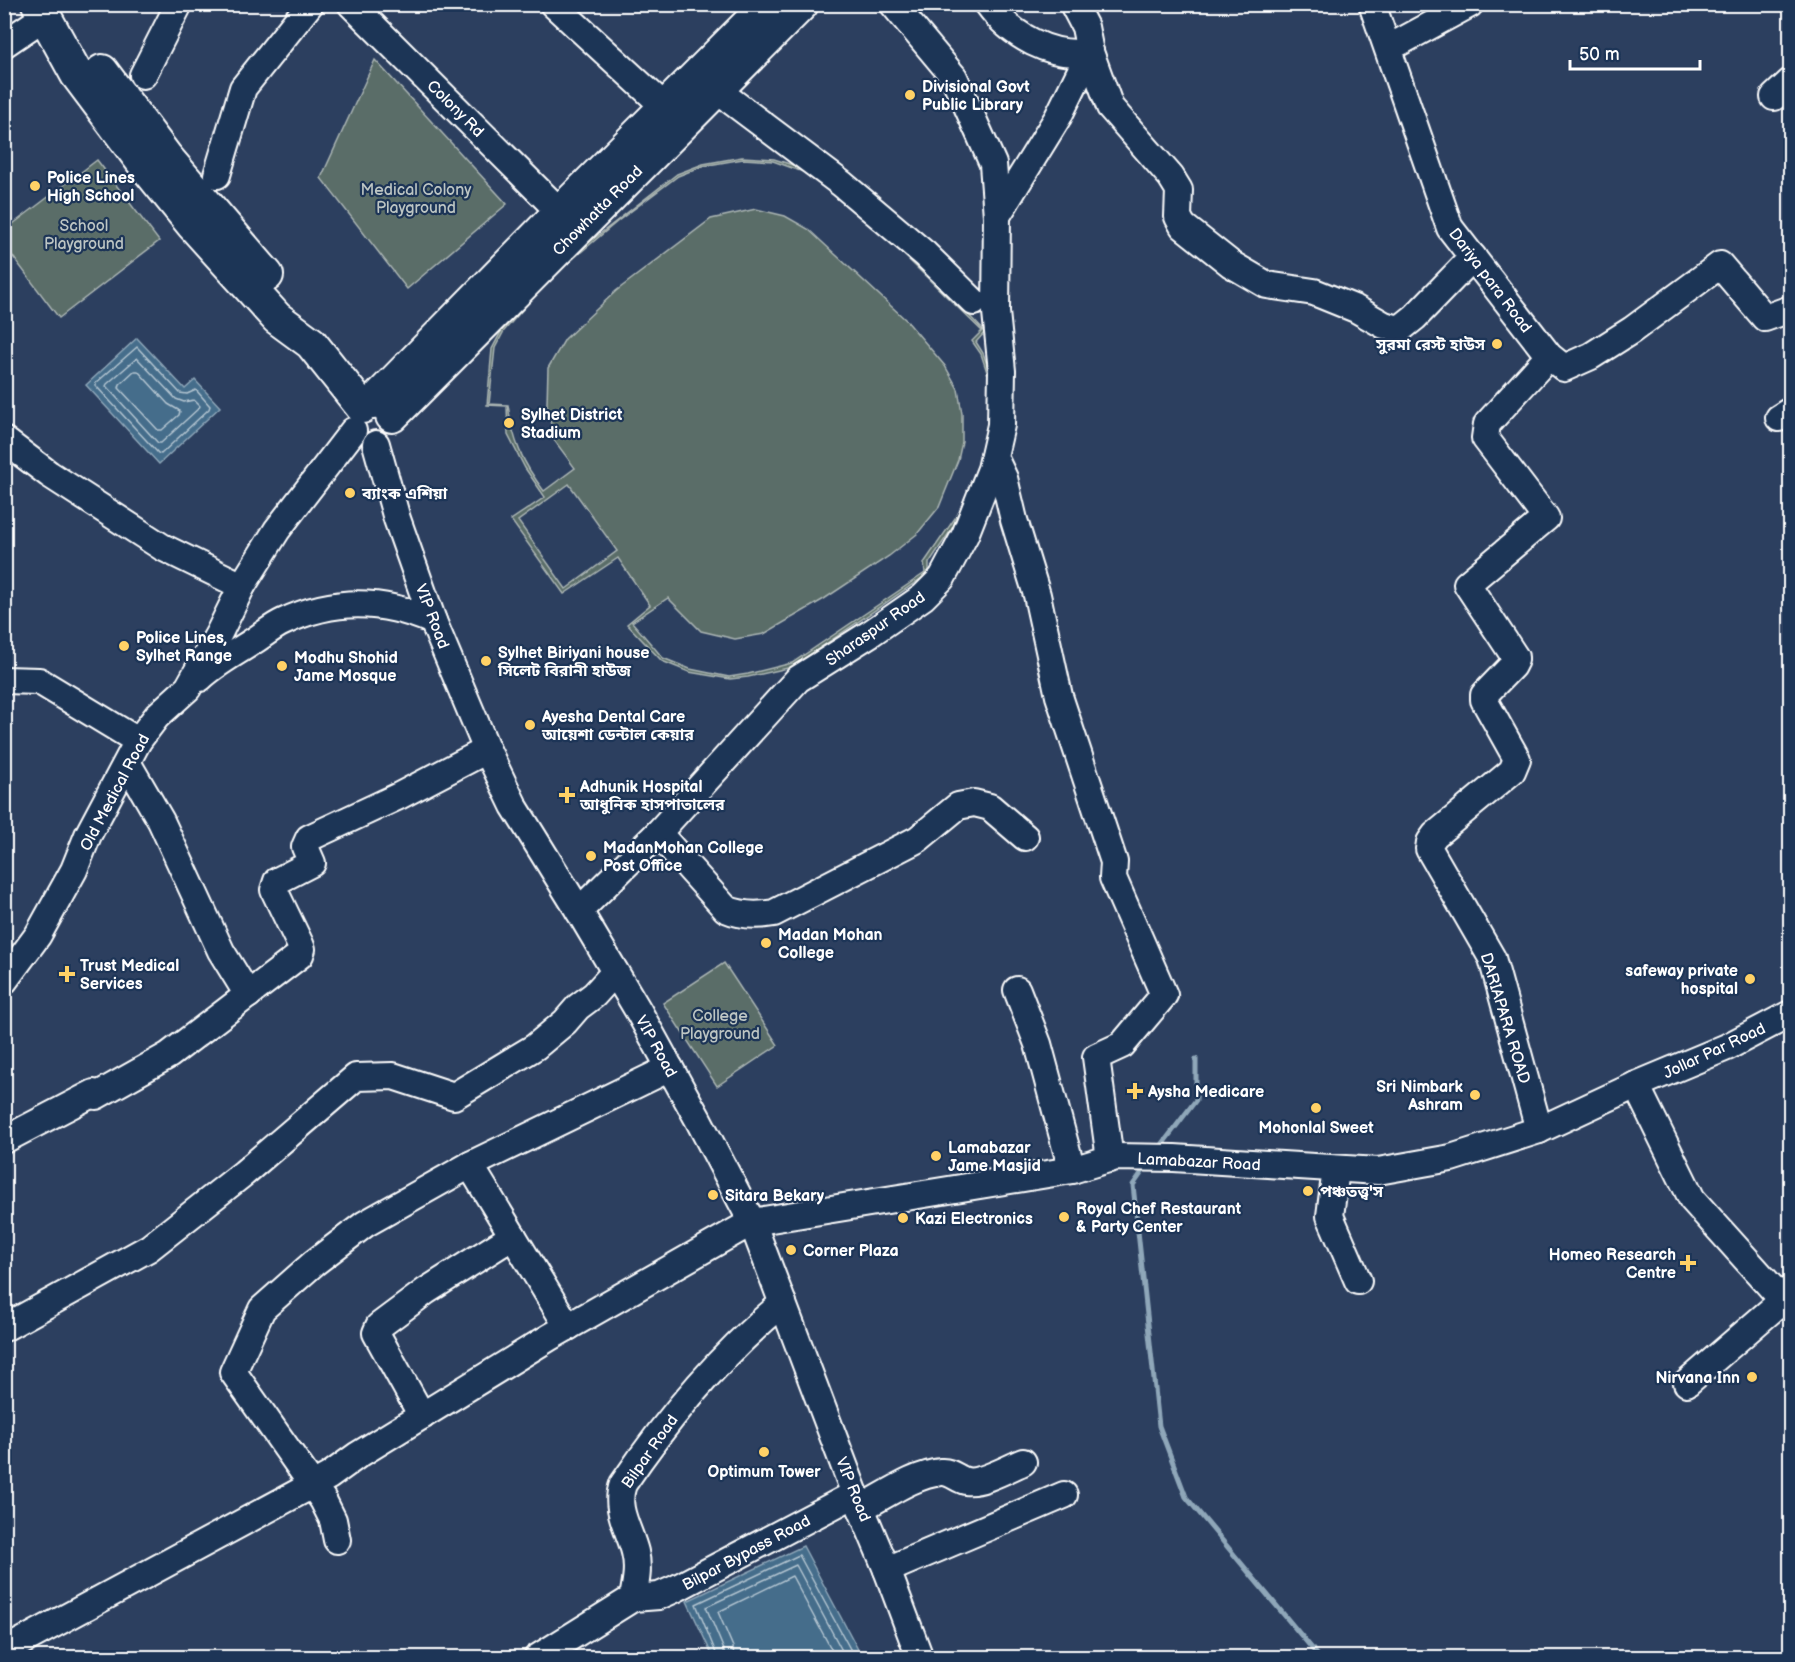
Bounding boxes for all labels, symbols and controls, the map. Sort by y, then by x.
scale bar [1570,33,1700,71]
text: 50 m [1579,44,1620,65]
street label: Colony Rd [422,77,487,142]
place label: Divisional Govt Public Library [922,78,1030,115]
marker: Divisional Govt Public Library [903,88,917,102]
street label: Chowhatta Road [549,162,647,260]
place label: Police Lines High School [47,169,135,206]
marker: Police Lines High School [28,179,42,193]
park label: Medical Colony Playground [361,181,472,218]
park label: School Playground [44,217,124,254]
street label: Dariya para Road [1444,225,1535,337]
place label: সুরমা রেস্ট হাউস [1375,336,1486,355]
marker: সুরমা রেস্ট হাউস [1490,337,1504,351]
place label: Sylhet District Stadium [521,406,623,443]
marker: Sylhet District Stadium [502,416,516,430]
place label: ব্যাংক এশিয়া [361,485,448,504]
marker: ব্যাংক এশিয়া [343,486,357,500]
street label: VIP Road [411,581,453,652]
street label: Sharaspur Road [823,588,929,671]
place label: Police Lines, Sylhet Range [136,629,232,666]
marker: Police Lines, Sylhet Range [117,639,131,653]
place label: Sylhet Biriyani house সিলেট বিরানী হাউজ [497,644,650,681]
place label: Modhu Shohid Jame Mosque [294,649,398,686]
marker: Sylhet Biriyani house সিলেট বিরানী হাউজ [479,654,493,668]
marker: Modhu Shohid Jame Mosque [275,659,289,673]
place label: Ayesha Dental Care আয়েশা ডেন্টাল কেয়ার [541,708,694,745]
marker: Ayesha Dental Care আয়েশা ডেন্টাল কেয়ার [523,718,537,732]
street label: Old Medical Road [77,731,154,854]
place label: Adhunik Hospital আধুনিক হাসপাতালের [579,778,725,815]
marker: Adhunik Hospital আধুনিক হাসপাতালের [558,786,576,804]
place label: MadanMohan College Post Office [603,839,764,876]
marker: MadanMohan College Post Office [584,849,598,863]
place label: Madan Mohan College [778,926,883,963]
marker: Madan Mohan College [759,936,773,950]
street label: DARIAPARA ROAD [1476,951,1534,1086]
place label: Trust Medical Services [80,957,179,994]
place label: safeway private hospital [1625,962,1738,999]
marker: Trust Medical Services [58,965,76,983]
marker: safeway private hospital [1743,972,1757,986]
park label: College Playground [680,1007,760,1044]
street label: VIP Road [631,1012,680,1081]
street label: Jollar Par Road [1661,1019,1769,1083]
place label: Sri Nimbark Ashram [1376,1078,1464,1115]
marker: Aysha Medicare [1126,1082,1144,1100]
place label: Aysha Medicare [1147,1083,1264,1102]
marker: Sri Nimbark Ashram [1468,1088,1482,1102]
marker: Mohonlal Sweet [1309,1101,1323,1115]
place label: Mohonlal Sweet [1258,1119,1374,1138]
place label: Lamabazar Jame Masjid [948,1139,1041,1176]
marker: Lamabazar Jame Masjid [929,1149,943,1163]
street label: Lamabazar Road [1137,1150,1261,1175]
place label: পঞ্চতত্ত্ব'স [1320,1183,1384,1202]
marker: পঞ্চতত্ত্ব'স [1301,1184,1315,1198]
place label: Sitara Bekary [725,1187,825,1206]
marker: Sitara Bekary [706,1188,720,1202]
place label: Royal Chef Restaurant & Party Center [1076,1200,1242,1237]
place label: Kazi Electronics [915,1210,1033,1229]
marker: Royal Chef Restaurant & Party Center [1057,1210,1071,1224]
marker: Kazi Electronics [896,1211,910,1225]
place label: Corner Plaza [803,1242,899,1261]
marker: Corner Plaza [784,1243,798,1257]
place label: Homeo Research Centre [1549,1246,1676,1283]
marker: Homeo Research Centre [1681,1256,1695,1270]
place label: Nirvana Inn [1655,1369,1740,1388]
marker: Nirvana Inn [1745,1370,1759,1384]
street label: Bilpar Road [618,1411,683,1492]
marker: Optimum Tower [757,1445,771,1459]
street label: VIP Road [831,1455,874,1525]
place label: Optimum Tower [707,1463,821,1482]
street label: Bilpar Bypass Road [680,1512,814,1595]

